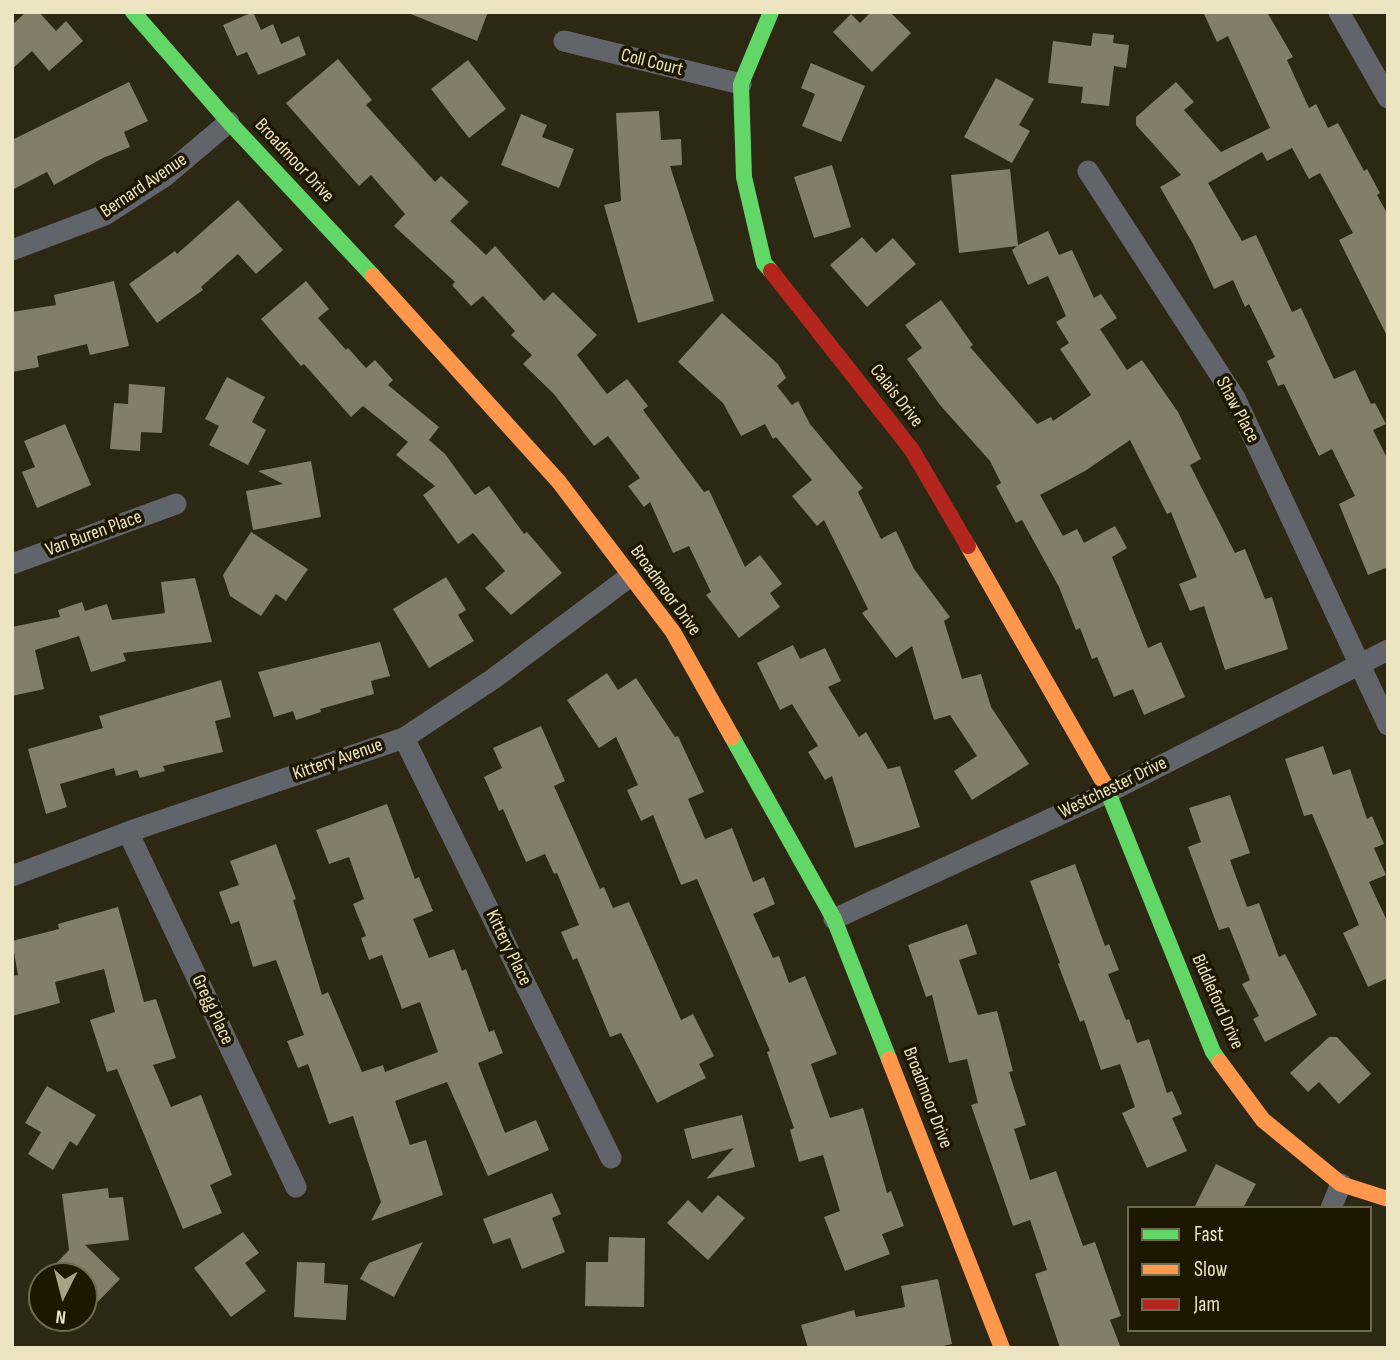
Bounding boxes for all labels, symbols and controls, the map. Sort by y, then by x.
street label: Coll Court [619,44,685,82]
street label: Broadmoor Drive [249,114,339,208]
street label: Bernard Avenue [96,149,192,223]
street label: Calais Drive [864,360,928,432]
street label: Shaw Place [1210,373,1264,447]
street label: Van Buren Place [43,506,145,562]
street label: Broadmoor Drive [625,541,705,641]
street label: Kittery Avenue [290,734,386,786]
street label: Westchester Drive [1055,752,1171,824]
street label: Kittery Place [480,907,536,989]
street label: Biddleford Drive [1186,951,1248,1053]
street label: Gregg Place [186,971,238,1049]
street label: Broadmoor Drive [897,1044,957,1152]
legend [1127,1206,1372,1332]
text: Fast [1194,1222,1224,1247]
text: Slow [1194,1257,1227,1282]
north arrow [28,1262,98,1332]
text: Jam [1194,1292,1220,1317]
text: N [55,1304,67,1328]

